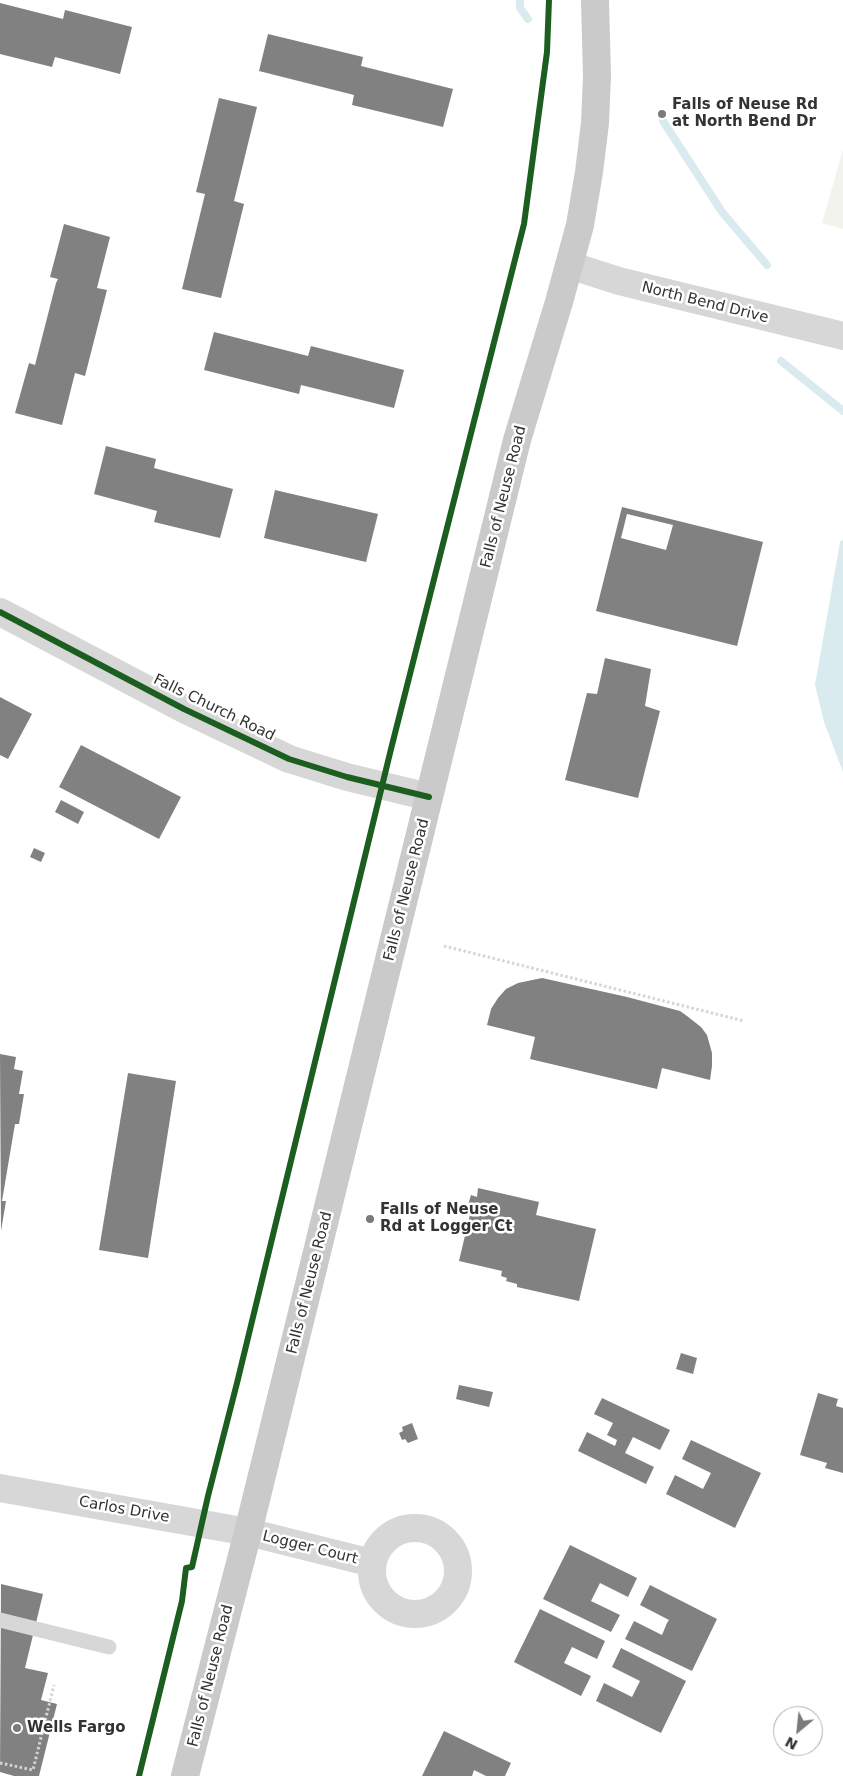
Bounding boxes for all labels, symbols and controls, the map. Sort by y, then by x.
place label: Falls of Neuse Rd at North Bend Dr [672,96,818,131]
marker: Falls of Neuse Rd at North Bend Dr [656,108,668,120]
street label: North Bend Drive [640,279,770,327]
street label: Falls of Neuse Road [478,424,530,570]
street label: Falls Church Road [150,671,278,745]
street label: Falls of Neuse Road [381,817,433,963]
place label: Falls of Neuse Rd at Logger Ct [380,1201,512,1236]
street label: Falls of Neuse Road [284,1210,336,1356]
marker: Falls of Neuse Rd at Logger Ct [364,1213,376,1225]
street label: Carlos Drive [77,1493,171,1527]
street label: Logger Court [260,1527,360,1569]
street label: Falls of Neuse Road [185,1603,237,1749]
north arrow [773,1706,823,1756]
place label: Wells Fargo [27,1719,126,1737]
marker: Wells Fargo [11,1722,23,1734]
text: N [782,1734,800,1753]

